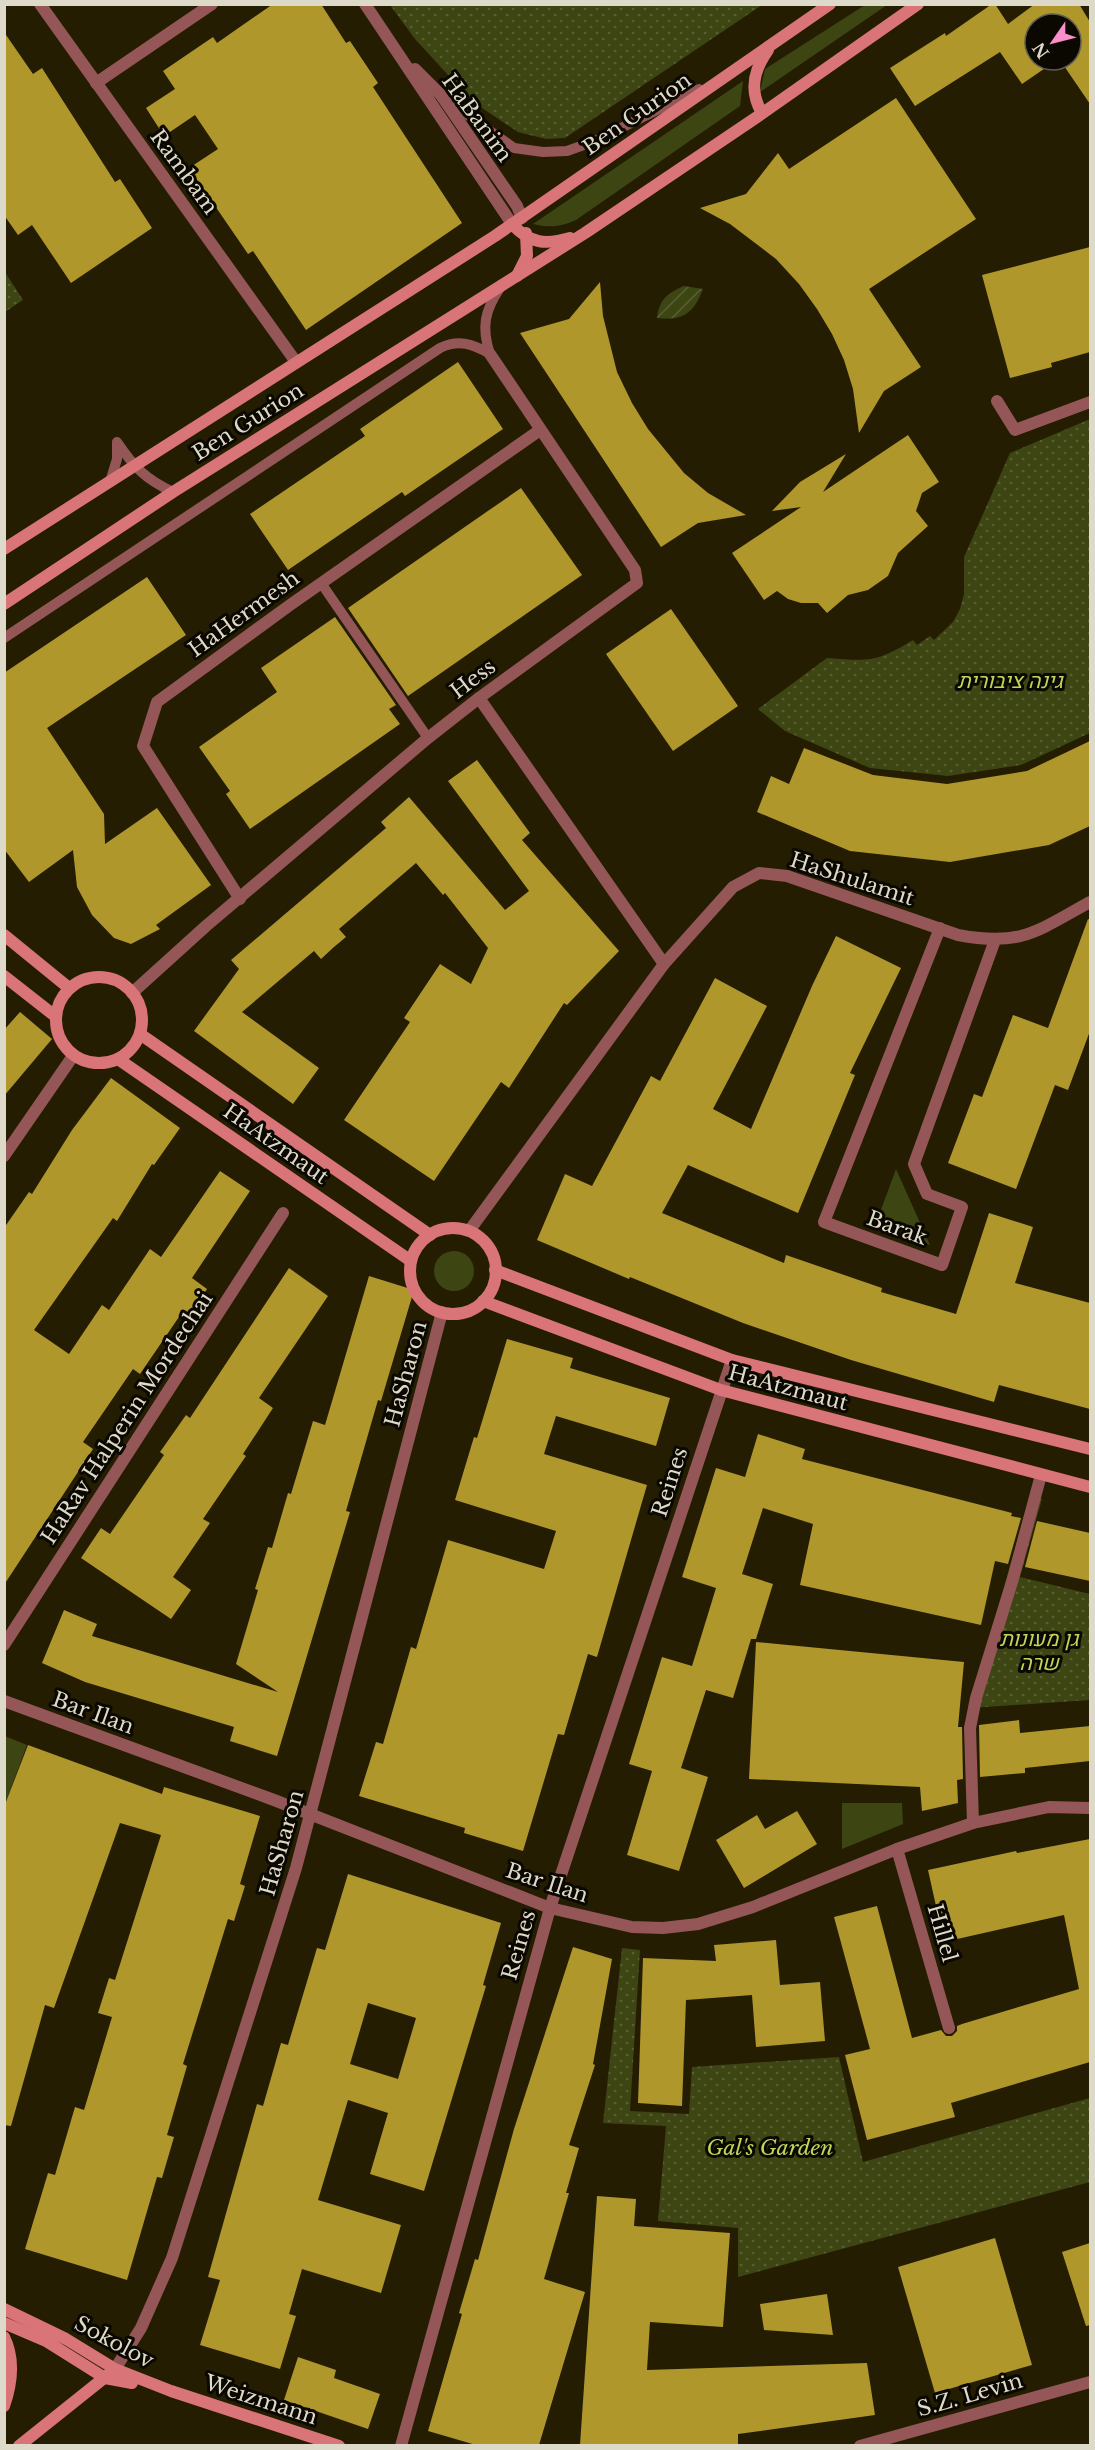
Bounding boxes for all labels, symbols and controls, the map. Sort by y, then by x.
north arrow [1023,12,1083,72]
text: N [1028,39,1053,63]
street label: Ben Gurion [578,67,696,161]
street label: HaBanim [436,69,518,168]
street label: Rambam [144,124,224,220]
street label: Ben Gurion [188,377,308,467]
street label: HaHermesh [184,565,304,663]
street label: Hess [445,654,501,704]
park label: גינה ציבורית [957,668,1064,694]
street label: HaShulamit [787,847,918,911]
street label: HaAtzmaut [218,1098,334,1190]
street label: Barak [863,1205,931,1251]
street label: HaRav Halperin Mordechai [36,1287,218,1549]
street label: HaSharon [379,1318,433,1430]
street label: HaAtzmaut [725,1360,851,1416]
street label: Reines [647,1444,693,1520]
park label: גן מעונות שרה [1000,1626,1080,1676]
street label: Bar Ilan [49,1686,137,1740]
street label: HaSharon [255,1787,309,1899]
street label: Bar Ilan [503,1858,591,1908]
street label: Hillel [921,1901,963,1965]
street label: Reines [497,1907,541,1983]
park label: Gal's Garden [707,2135,833,2161]
street label: Sokolov [70,2310,158,2374]
street label: S.Z. Levin [914,2368,1026,2422]
street label: Weizmann [200,2369,321,2430]

